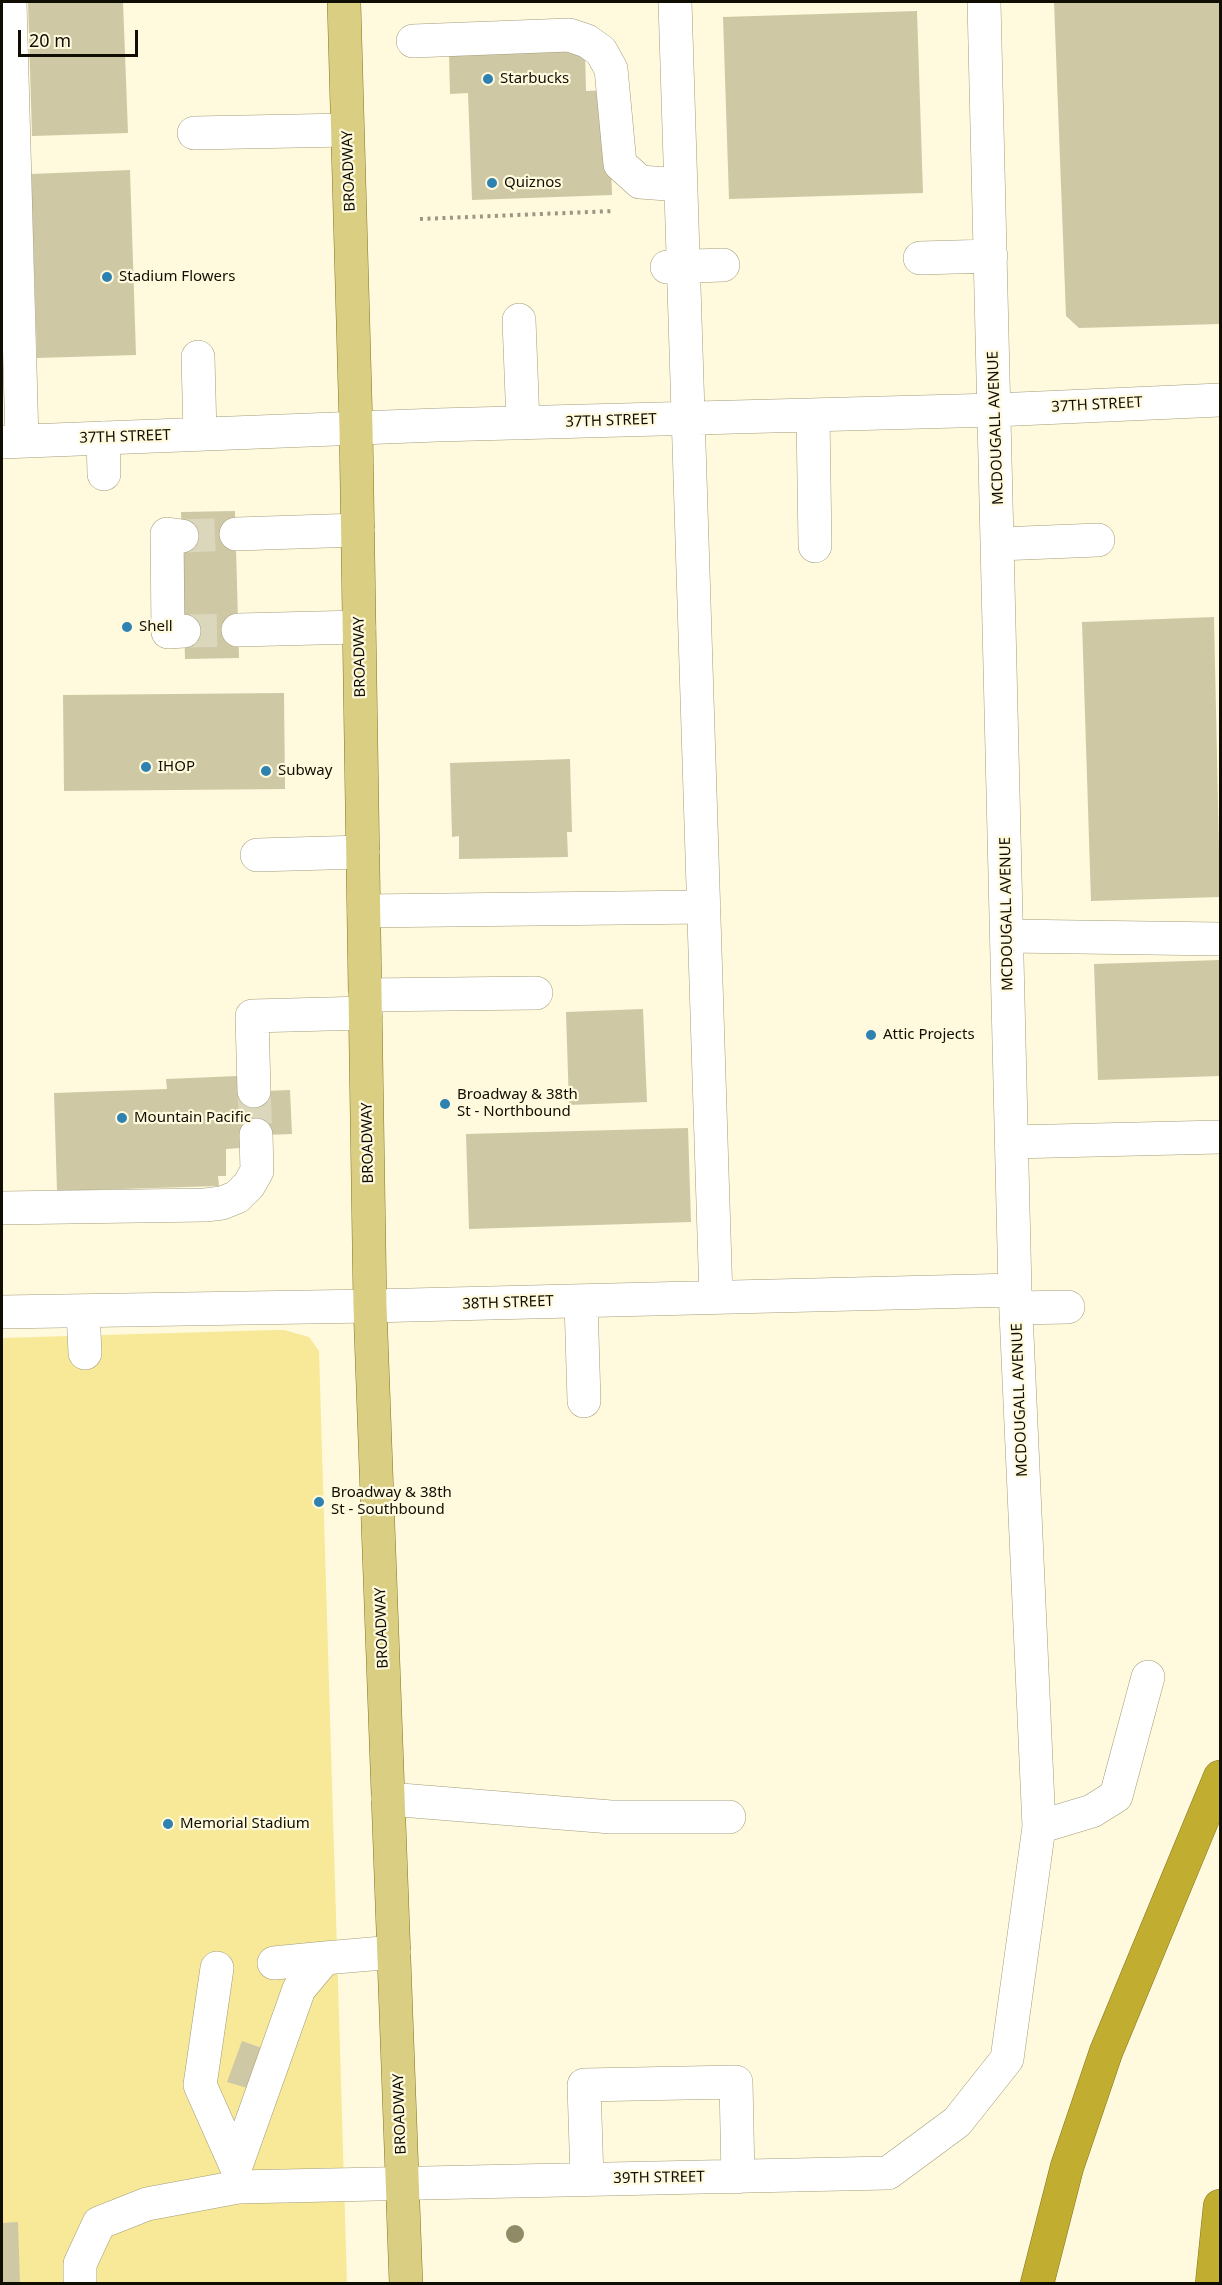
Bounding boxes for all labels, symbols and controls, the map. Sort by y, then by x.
scale bar [21,18,141,56]
text: 20 m [29,28,71,52]
place label: Starbucks [500,70,569,88]
marker: Starbucks [481,72,495,86]
street label: BROADWAY [339,130,359,212]
place label: Quiznos [504,174,561,192]
marker: Quiznos [485,176,499,190]
place label: Stadium Flowers [119,268,235,286]
marker: Stadium Flowers [100,270,114,284]
street label: MCDOUGALL AVENUE [984,351,1008,505]
street label: 37TH STREET [1051,394,1143,416]
street label: 37TH STREET [565,410,657,432]
street label: 37TH STREET [79,426,171,448]
street label: BROADWAY [350,616,370,698]
place label: Shell [139,618,173,636]
marker: Shell [120,620,134,634]
place label: IHOP [158,758,195,776]
marker: IHOP [139,760,153,774]
place label: Subway [278,762,332,780]
marker: Subway [259,764,273,778]
street label: MCDOUGALL AVENUE [997,837,1017,991]
place label: Attic Projects [883,1026,975,1044]
marker: Attic Projects [864,1028,878,1042]
place label: Broadway & 38th St - Northbound [457,1086,578,1121]
marker: Broadway & 38th St - Northbound [438,1097,452,1111]
street label: BROADWAY [358,1102,378,1184]
place label: Mountain Pacific [134,1109,251,1127]
marker: Mountain Pacific [115,1111,129,1125]
street label: 38TH STREET [462,1292,554,1314]
street label: MCDOUGALL AVENUE [1008,1323,1032,1477]
place label: Broadway & 38th St - Southbound [331,1484,452,1519]
marker: Broadway & 38th St - Southbound [312,1495,326,1509]
street label: BROADWAY [372,1587,392,1669]
place label: Memorial Stadium [180,1815,310,1833]
marker: Memorial Stadium [161,1817,175,1831]
street label: BROADWAY [390,2073,410,2155]
street label: 39TH STREET [613,2168,705,2188]

